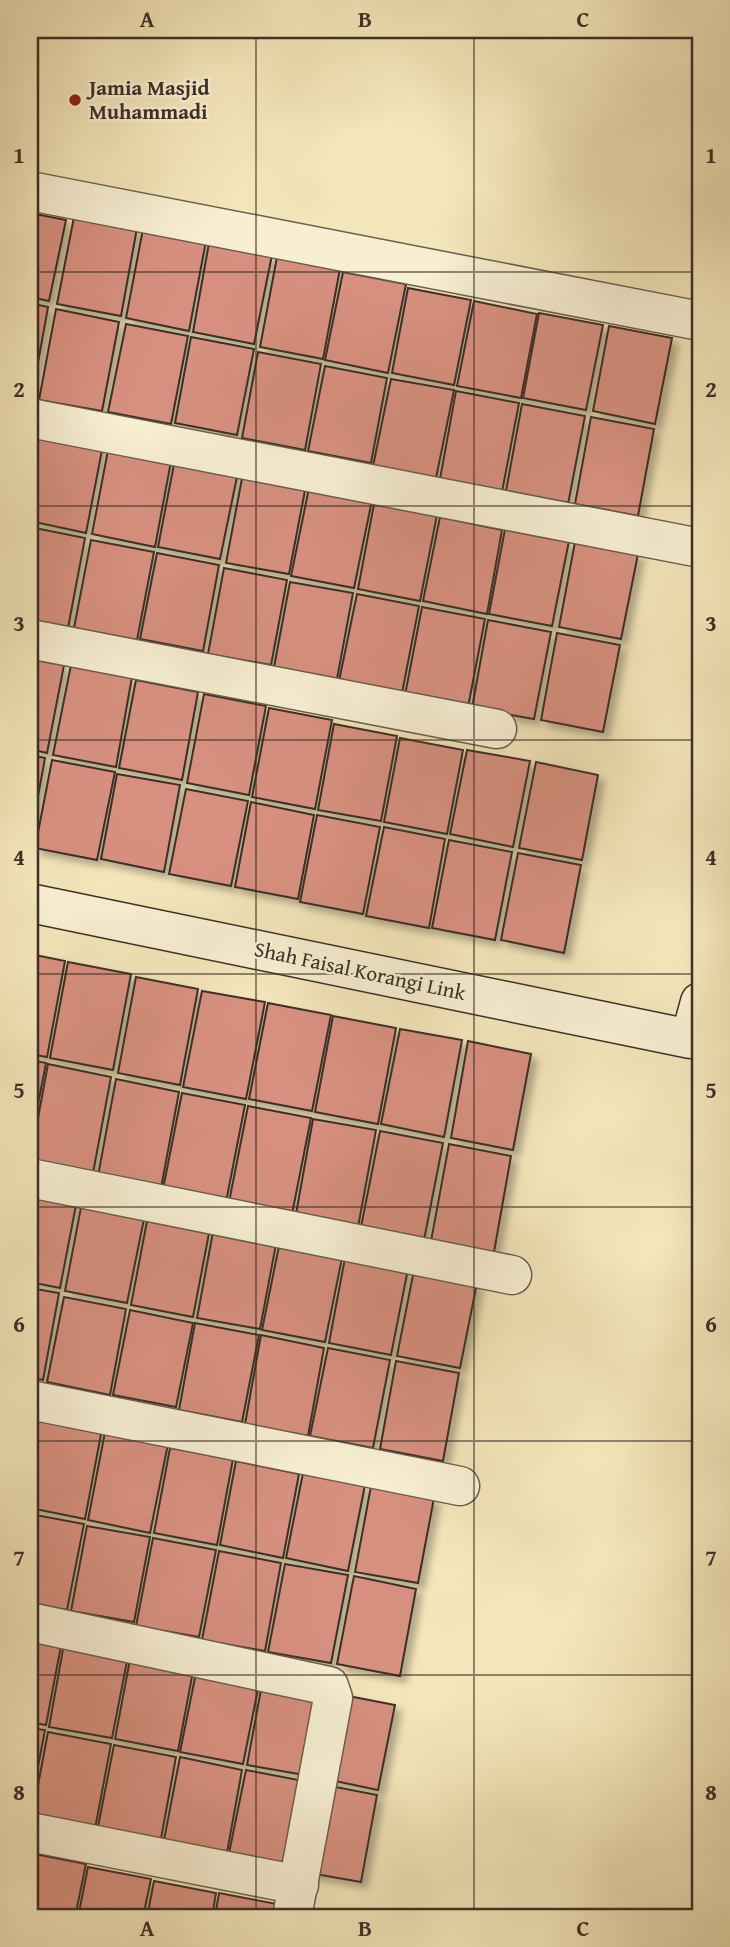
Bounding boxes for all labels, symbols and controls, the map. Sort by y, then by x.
text: A [140,2,155,35]
text: B [358,2,372,35]
text: C [576,2,590,35]
place label: Jamia Masjid Muhammadi [86,72,210,127]
marker: Jamia Masjid Muhammadi [67,92,83,108]
text: 1 [13,138,25,171]
text: 1 [705,138,717,171]
text: 2 [13,372,25,405]
text: 2 [705,372,717,405]
text: 3 [13,606,25,639]
text: 3 [705,606,717,639]
text: 4 [13,840,25,873]
text: 4 [705,840,717,873]
street label: Shah Faisal Korangi Link [252,933,469,1008]
text: 5 [13,1073,25,1106]
text: 5 [705,1073,717,1106]
text: 6 [13,1307,25,1340]
text: 6 [705,1307,717,1340]
text: 7 [13,1541,25,1574]
text: 7 [705,1541,717,1574]
text: 8 [13,1775,25,1808]
text: 8 [705,1775,717,1808]
text: A [140,1911,155,1944]
text: B [358,1911,372,1944]
text: C [576,1911,590,1944]

